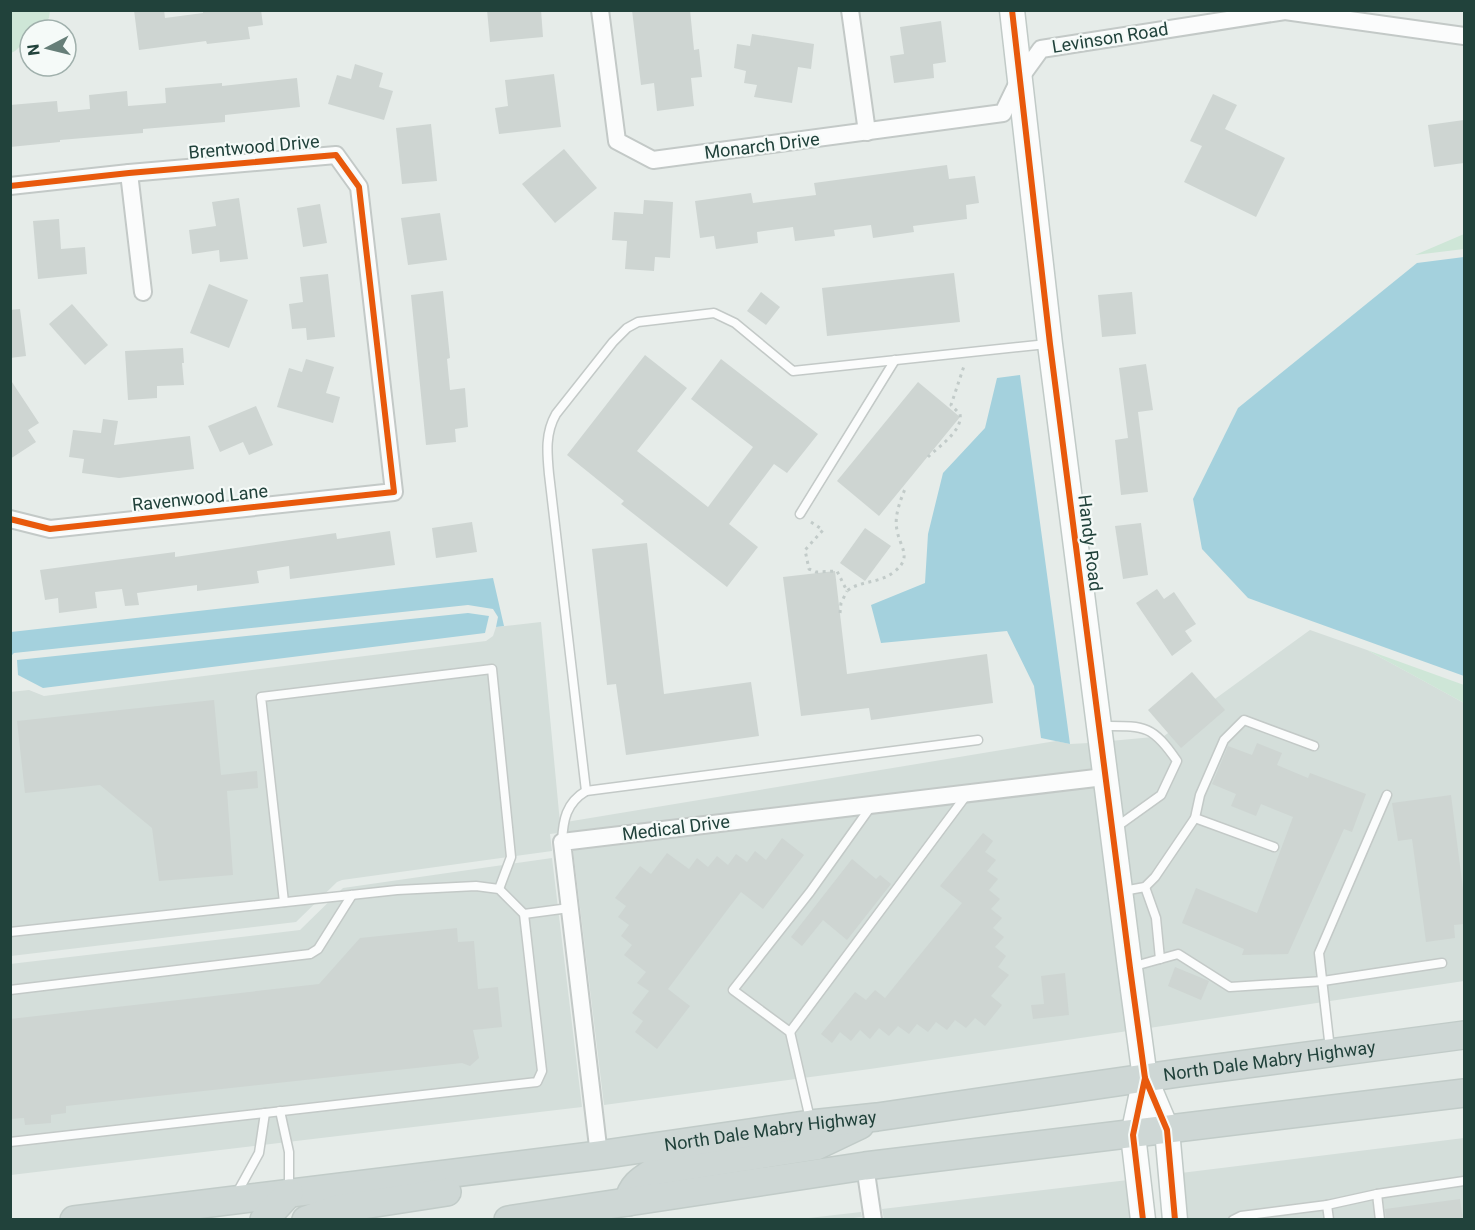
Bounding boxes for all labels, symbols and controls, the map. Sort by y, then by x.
north arrow [18,18,78,78]
street label: Levinson Road [1050,18,1170,57]
text: N [23,43,44,57]
street label: Monarch Drive [703,128,821,163]
street label: Brentwood Drive [187,130,320,163]
street label: Ravenwood Lane [131,480,269,515]
street label: Handy Road [1074,494,1107,592]
street label: Medical Drive [621,810,731,845]
street label: North Dale Mabry Highway [1162,1036,1377,1085]
street label: North Dale Mabry Highway [663,1106,878,1155]

